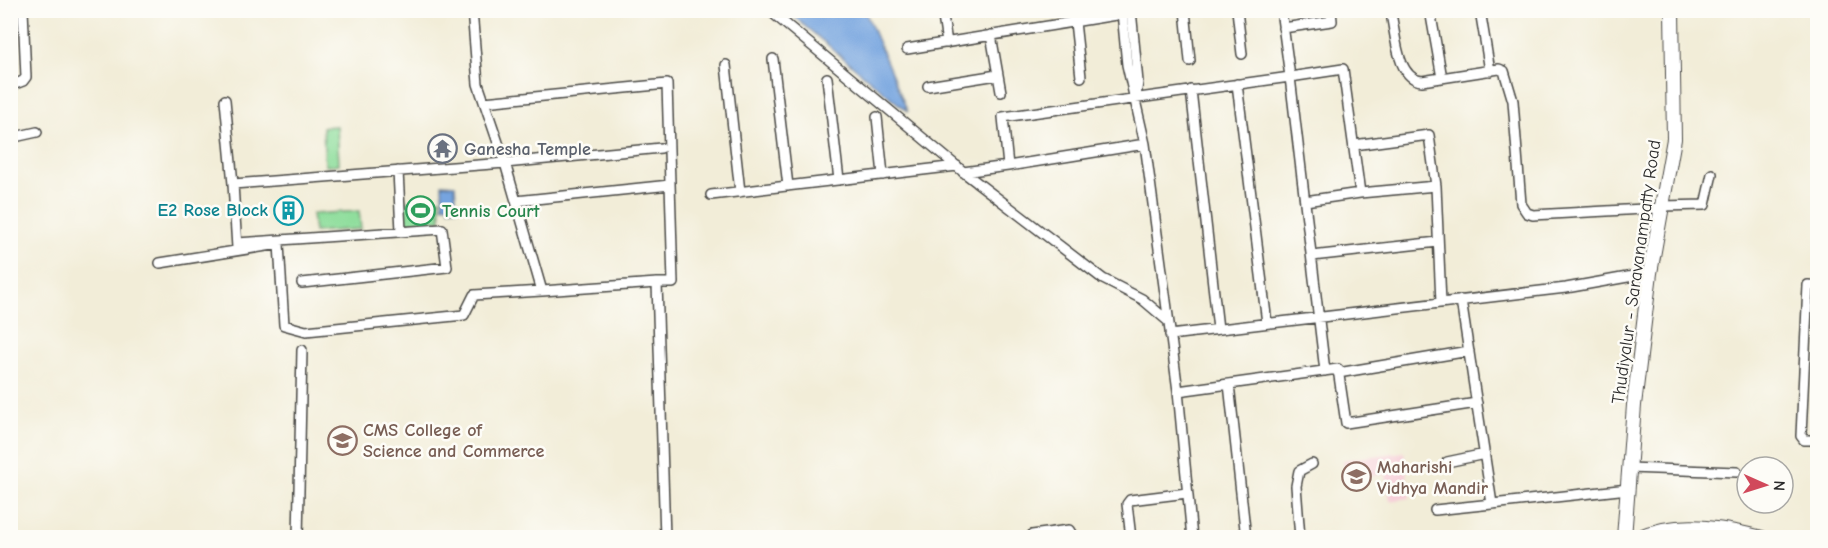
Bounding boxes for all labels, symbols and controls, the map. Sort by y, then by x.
temple icon: Ganesha Temple [427,133,459,165]
place label: Ganesha Temple [464,139,591,160]
street label: Thudiyalur - Saravanampatty Road [1608,139,1665,405]
building icon: E2 Rose Block [273,194,305,226]
sports icon: Tennis Court [405,195,437,227]
place label: E2 Rose Block [157,200,268,221]
place label: Tennis Court [442,201,541,222]
place label: CMS College of Science and Commerce [363,420,544,462]
school or university icon: CMS College of Science and Commerce [326,424,358,456]
north arrow [1735,455,1795,515]
place label: Maharishi Vidhya Mandir [1377,457,1489,499]
school or university icon: Maharishi Vidhya Mandir [1340,461,1372,493]
text: N [1770,480,1788,491]

